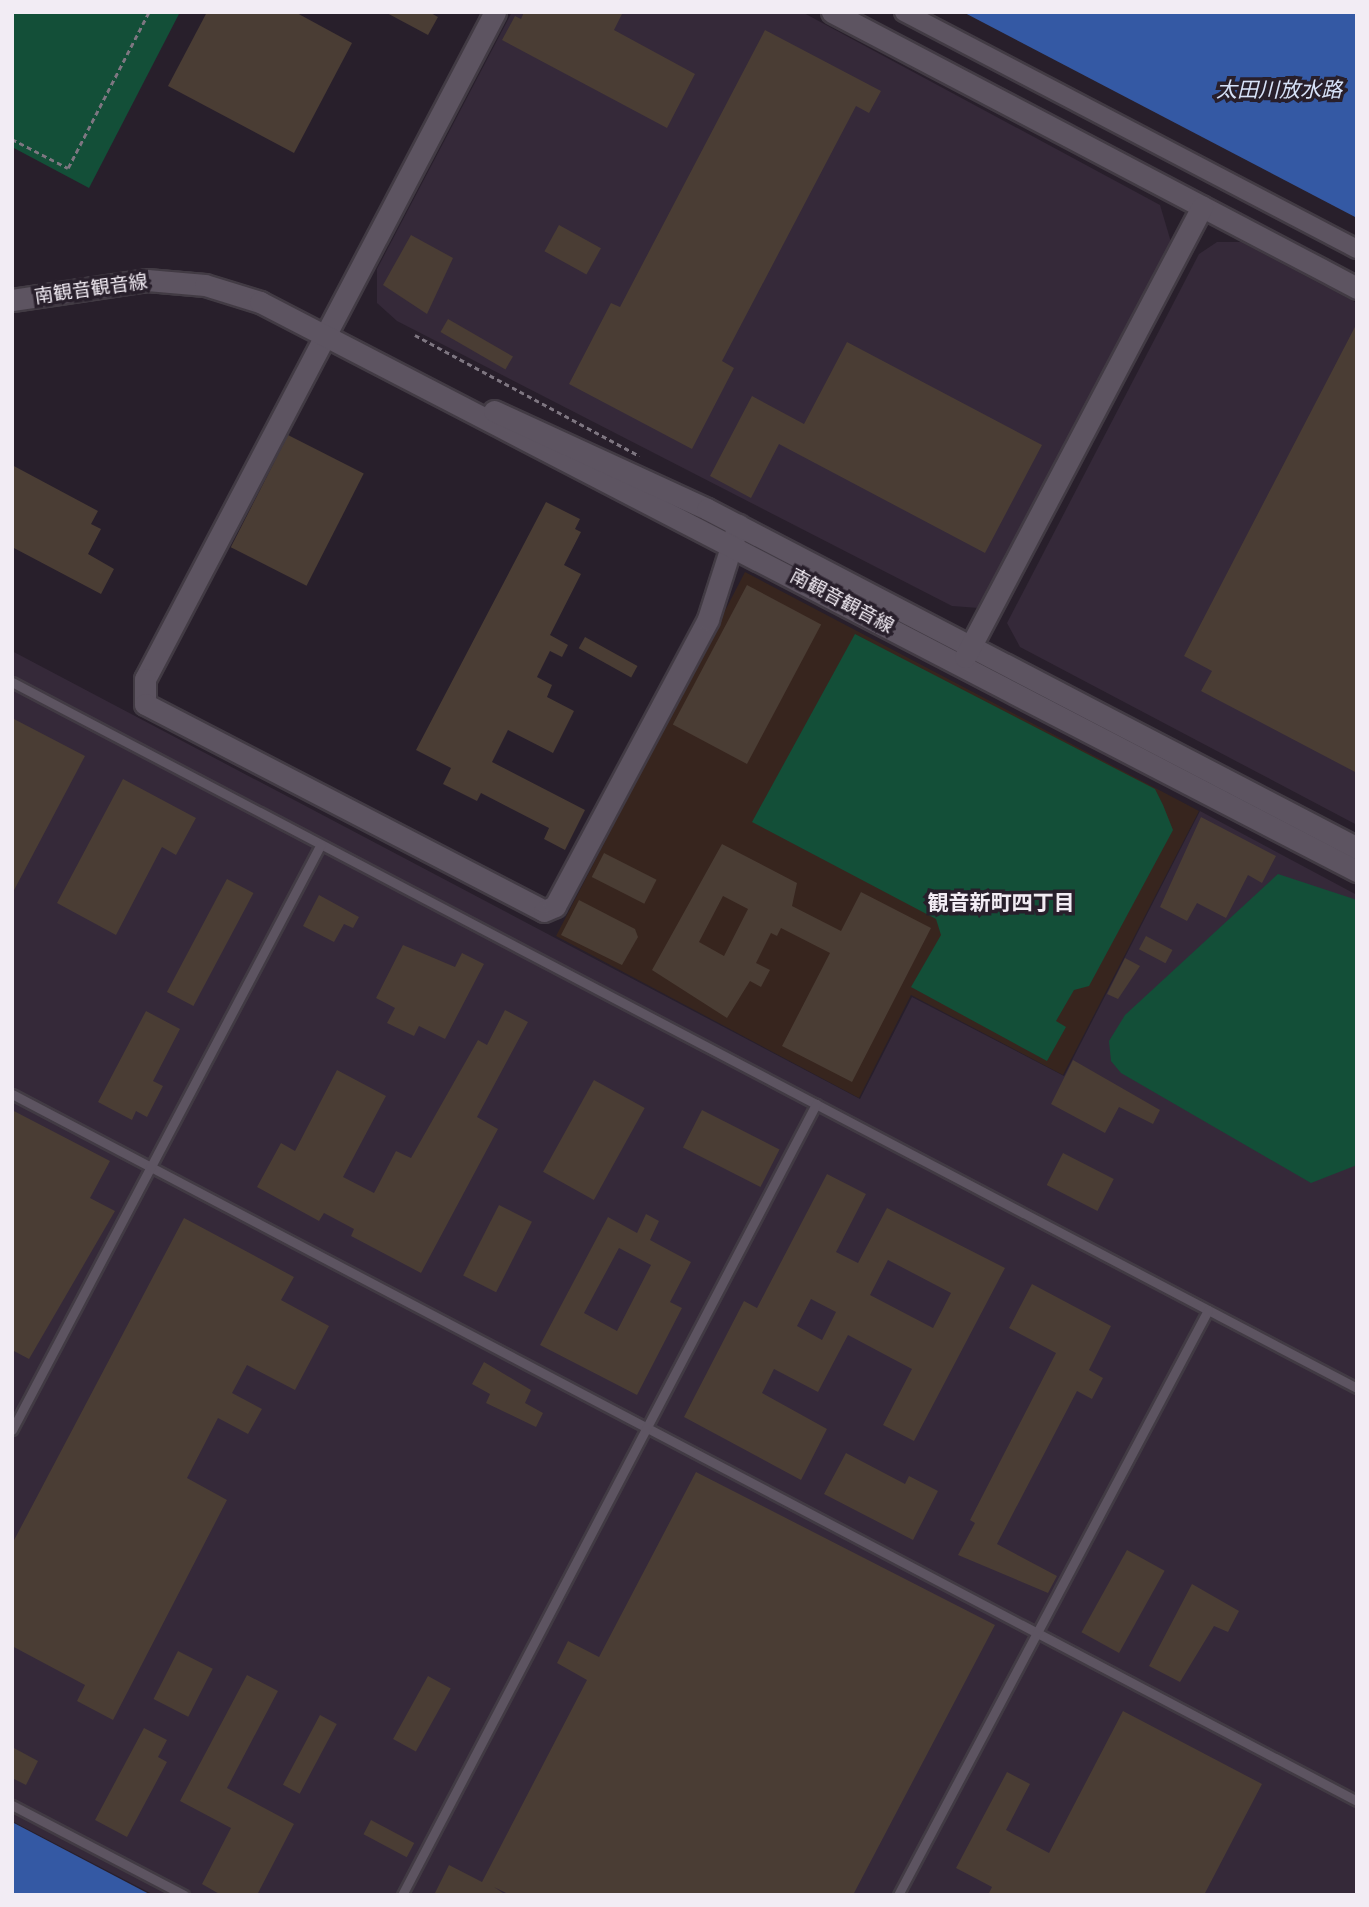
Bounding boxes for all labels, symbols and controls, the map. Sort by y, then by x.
water label: 太田川放水路 [1216,77,1342,103]
street label: 南観音観音線 [33,270,149,308]
street label: 南観音観音線 [786,564,898,638]
district label: 観音新町四丁目 [928,890,1074,916]

